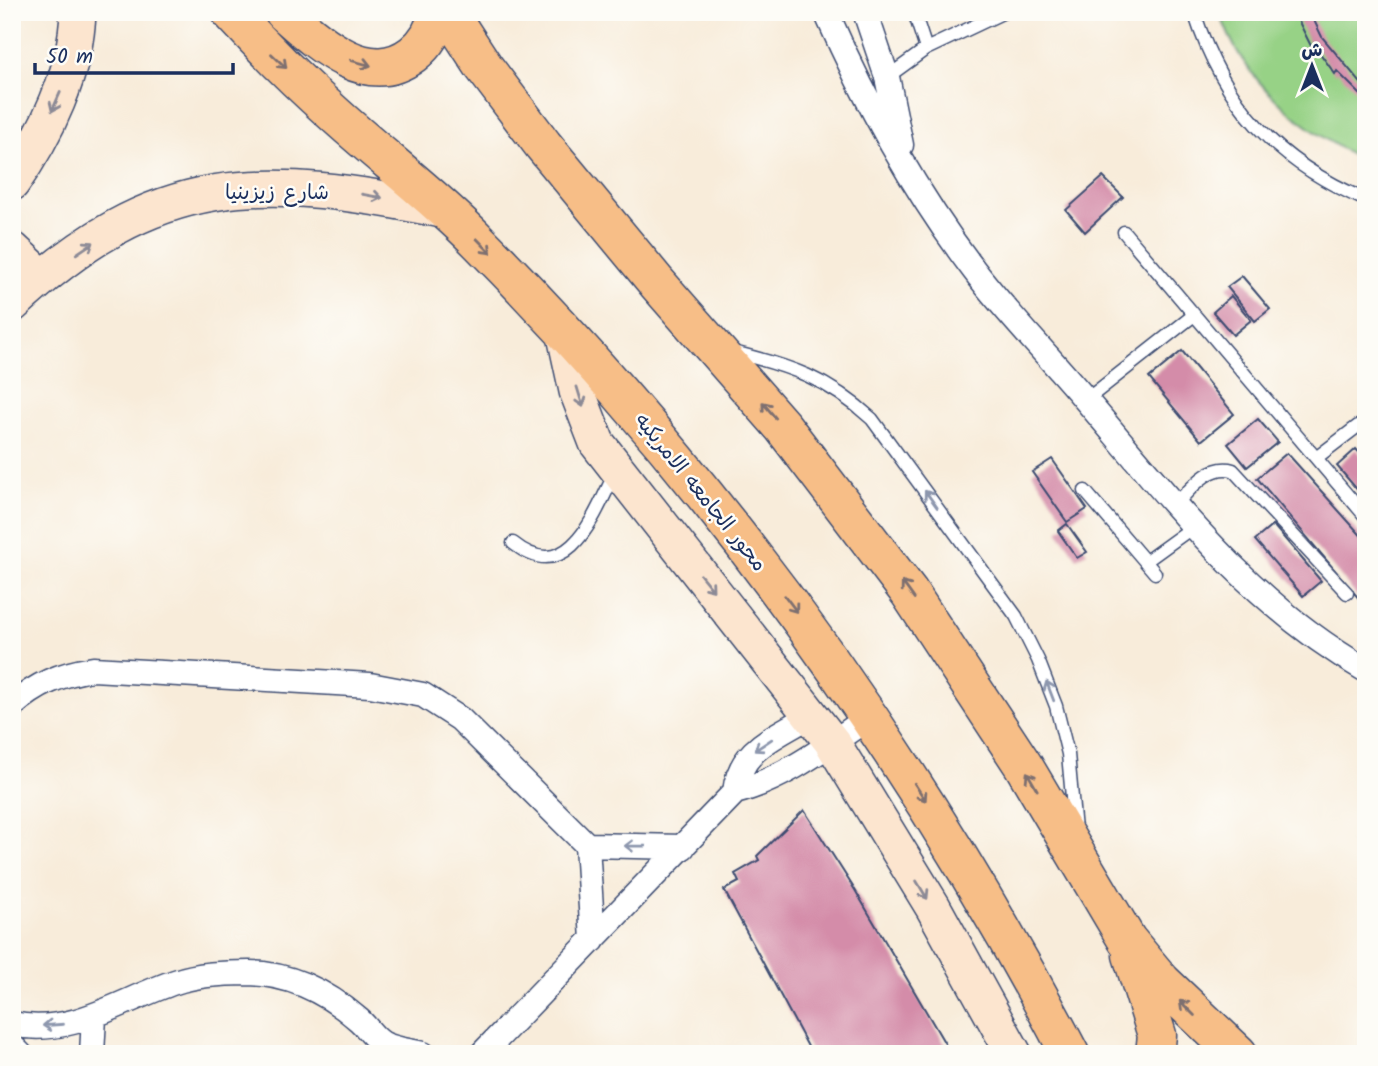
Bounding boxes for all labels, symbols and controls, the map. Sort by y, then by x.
scale bar [35,32,233,76]
north arrow [1276,32,1346,102]
text: ش [1302,36,1323,66]
text: 50 m [46,41,93,74]
one-way arrow [270,52,287,69]
one-way arrow [349,57,371,70]
one-way arrow [49,91,62,112]
street label: شارع زيزينيا [225,177,329,210]
one-way arrow [360,190,383,203]
one-way arrow [475,237,492,254]
one-way arrow [75,241,94,255]
one-way arrow [574,386,587,408]
one-way arrow [761,402,777,420]
street label: محور الجامعه الامريكيه [625,406,774,579]
one-way arrow [924,490,939,509]
one-way arrow [700,574,715,592]
one-way arrow [901,581,915,600]
one-way arrow [784,595,799,613]
one-way arrow [1043,681,1056,703]
one-way arrow [754,738,773,752]
one-way arrow [1025,771,1039,791]
one-way arrow [913,782,927,801]
one-way arrow [624,839,647,852]
one-way arrow [915,879,929,899]
one-way arrow [1179,1000,1196,1017]
one-way arrow [42,1019,65,1032]

